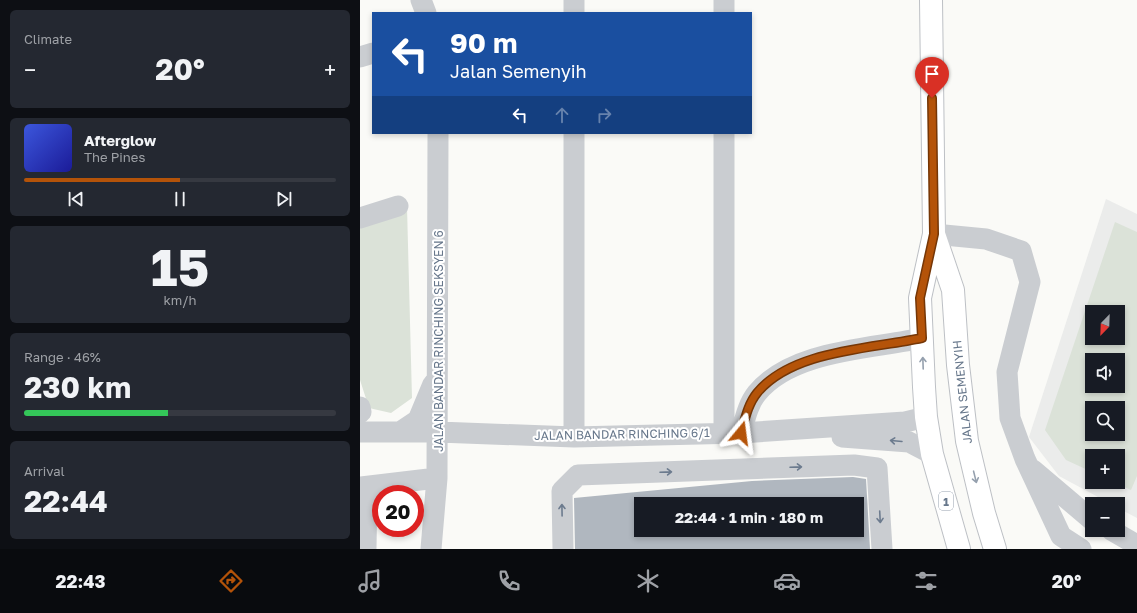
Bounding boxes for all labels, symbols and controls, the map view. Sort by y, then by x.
text: 90 m [450,26,517,59]
icon: left [384,28,436,80]
text: Climate [24,31,72,47]
text: 20° [155,51,205,87]
text: − [24,56,36,83]
text: + [324,56,336,83]
pin [915,57,949,98]
text: Jalan Semenyih [450,60,587,82]
icon: arrive [921,63,943,85]
icon: left [509,104,531,126]
icon: ahead [551,104,573,126]
icon: right [593,104,615,126]
text: Afterglow [84,131,156,149]
text: The Pines [84,149,145,165]
icon: previous [65,188,87,210]
icon: pause [169,188,191,210]
icon: next [273,188,295,210]
street label: JALAN BANDAR RINCHING SEKSYEN 6 [431,230,446,452]
text: 15 [151,235,209,297]
text: km/h [163,292,197,308]
north arrow [1085,305,1125,345]
map controls [1085,305,1125,537]
street label: JALAN SEMENYIH [949,339,975,445]
text: Range · 46% [24,349,101,365]
button: sound [1085,353,1125,393]
one-way arrow [919,357,927,370]
text: 230 km [24,369,131,405]
button: search [1085,401,1125,441]
position arrow [720,412,762,454]
street label: JALAN BANDAR RINCHING 6/1 [534,425,710,443]
one-way arrow [890,438,903,445]
button: + [1085,449,1125,489]
text: Arrival [24,463,65,479]
one-way arrow [789,464,802,471]
one-way arrow [659,468,672,476]
one-way arrow [972,471,980,484]
text: 22:44 [24,483,108,519]
speed limit sign: 20 [372,485,424,537]
road number: 1 [939,492,953,510]
button: − [1085,497,1125,537]
one-way arrow [558,504,566,517]
text: 22:44 · 1 min · 180 m [675,508,823,526]
one-way arrow [877,510,884,523]
icon: directions [217,567,245,595]
icon: music [356,567,384,595]
icon: phone [495,567,523,595]
icon: climate [634,567,662,595]
icon: car [773,567,801,595]
icon: filters [912,567,940,595]
text: 22:43 [56,570,106,592]
text: 20° [1052,570,1081,592]

